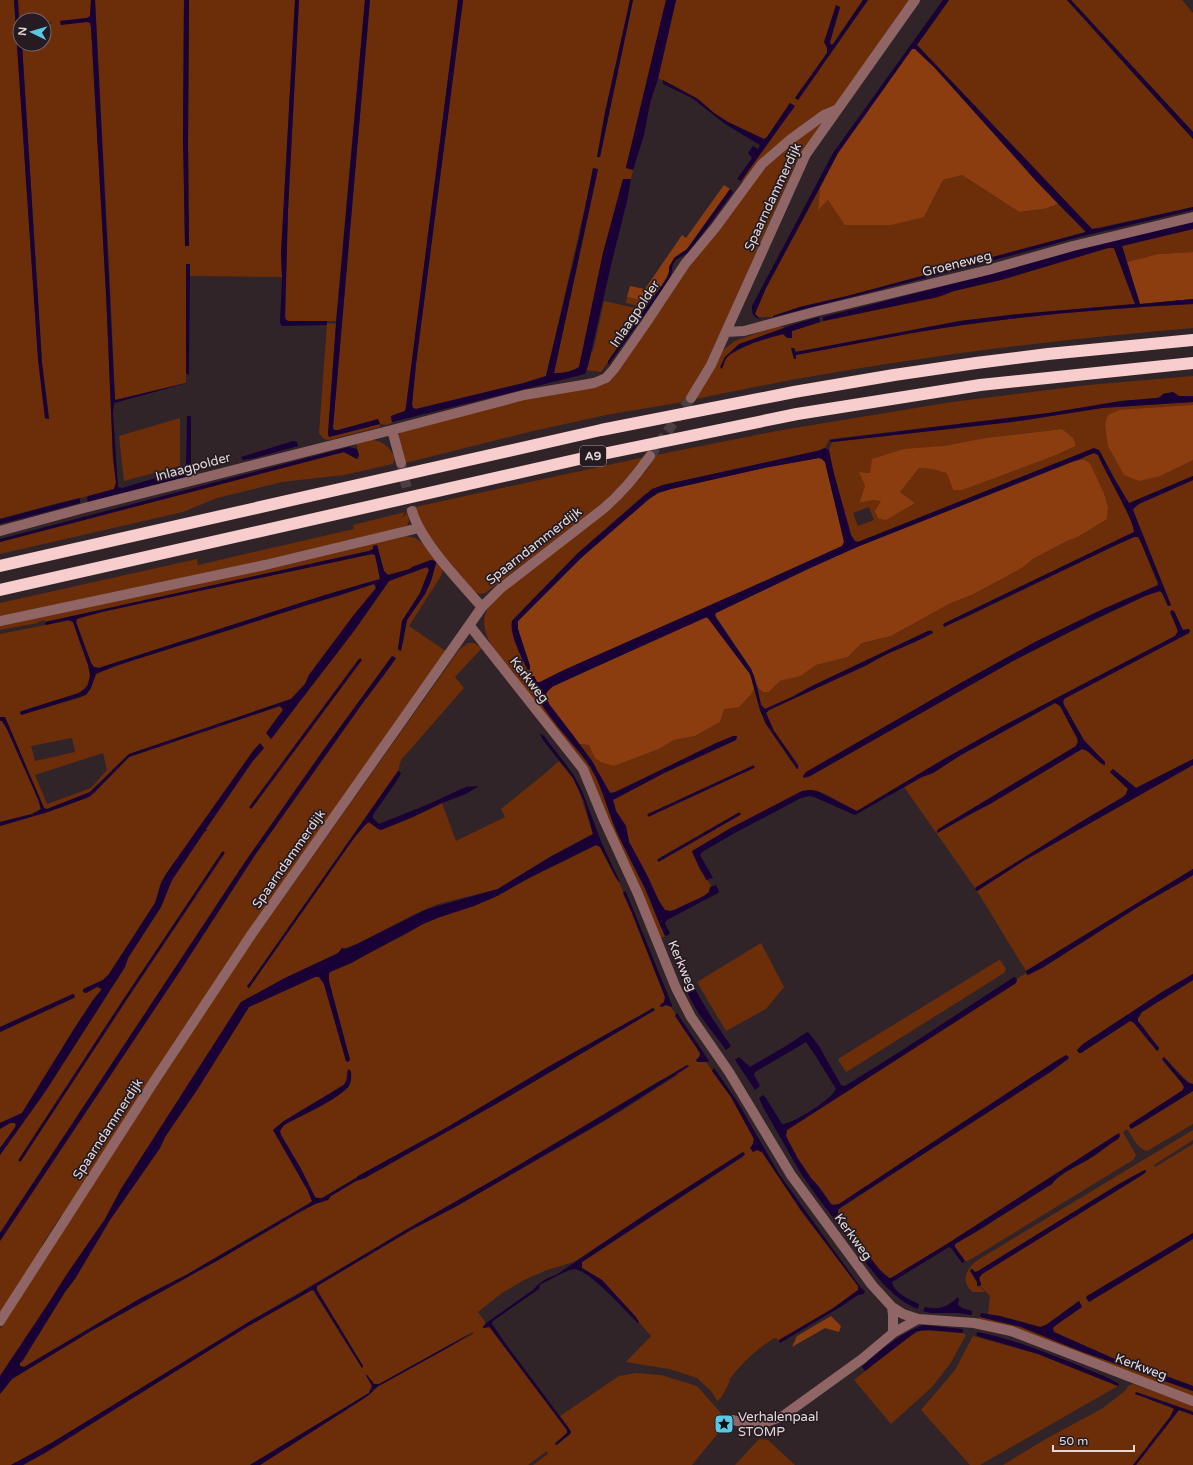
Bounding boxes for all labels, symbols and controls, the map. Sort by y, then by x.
north arrow [12,12,52,52]
text: N [16,26,29,36]
street label: Spaarndammerdijk [741,141,805,253]
street label: Groeneweg [921,248,993,280]
street label: Inlaagpolder [607,277,663,351]
road number: A9 [580,446,606,466]
street label: Inlaagpolder [154,449,232,485]
street label: Spaarndammerdijk [483,504,585,588]
street label: Kerkweg [506,654,552,706]
street label: Spaarndammerdijk [249,807,329,911]
street label: Kerkweg [664,938,700,994]
street label: Spaarndammerdijk [69,1076,147,1182]
street label: Kerkweg [831,1210,875,1264]
street label: Kerkweg [1113,1350,1169,1384]
place label: Verhalenpaal STOMP [738,1409,818,1440]
place icon: Verhalenpaal STOMP [713,1413,735,1435]
scale bar [1053,1427,1134,1453]
text: 50 m [1059,1434,1088,1448]

